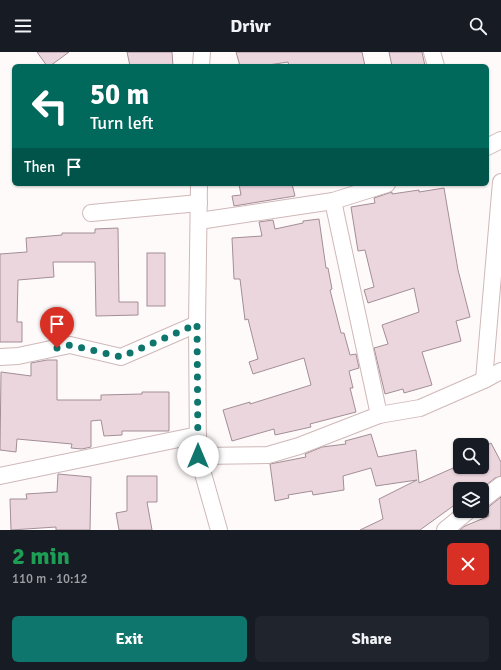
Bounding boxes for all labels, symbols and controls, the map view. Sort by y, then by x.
icon: menu [12,15,34,37]
text: Drivr [230,15,271,37]
icon: search [467,15,489,37]
text: 50 m [90,78,149,112]
icon: left [24,80,76,132]
text: Turn left [90,112,153,134]
icon: arrive [63,156,85,178]
text: Then [24,158,55,176]
pin [40,307,74,348]
icon: arrive [46,313,68,335]
position arrow [177,435,219,477]
map controls [453,438,489,518]
button: search [453,438,489,474]
button: layers [453,482,489,518]
text: 2 min [12,541,70,571]
button: close [447,543,489,585]
text: 110 m · 10:12 [12,571,88,587]
button: Exit [12,616,247,662]
button: Share [255,616,489,662]

